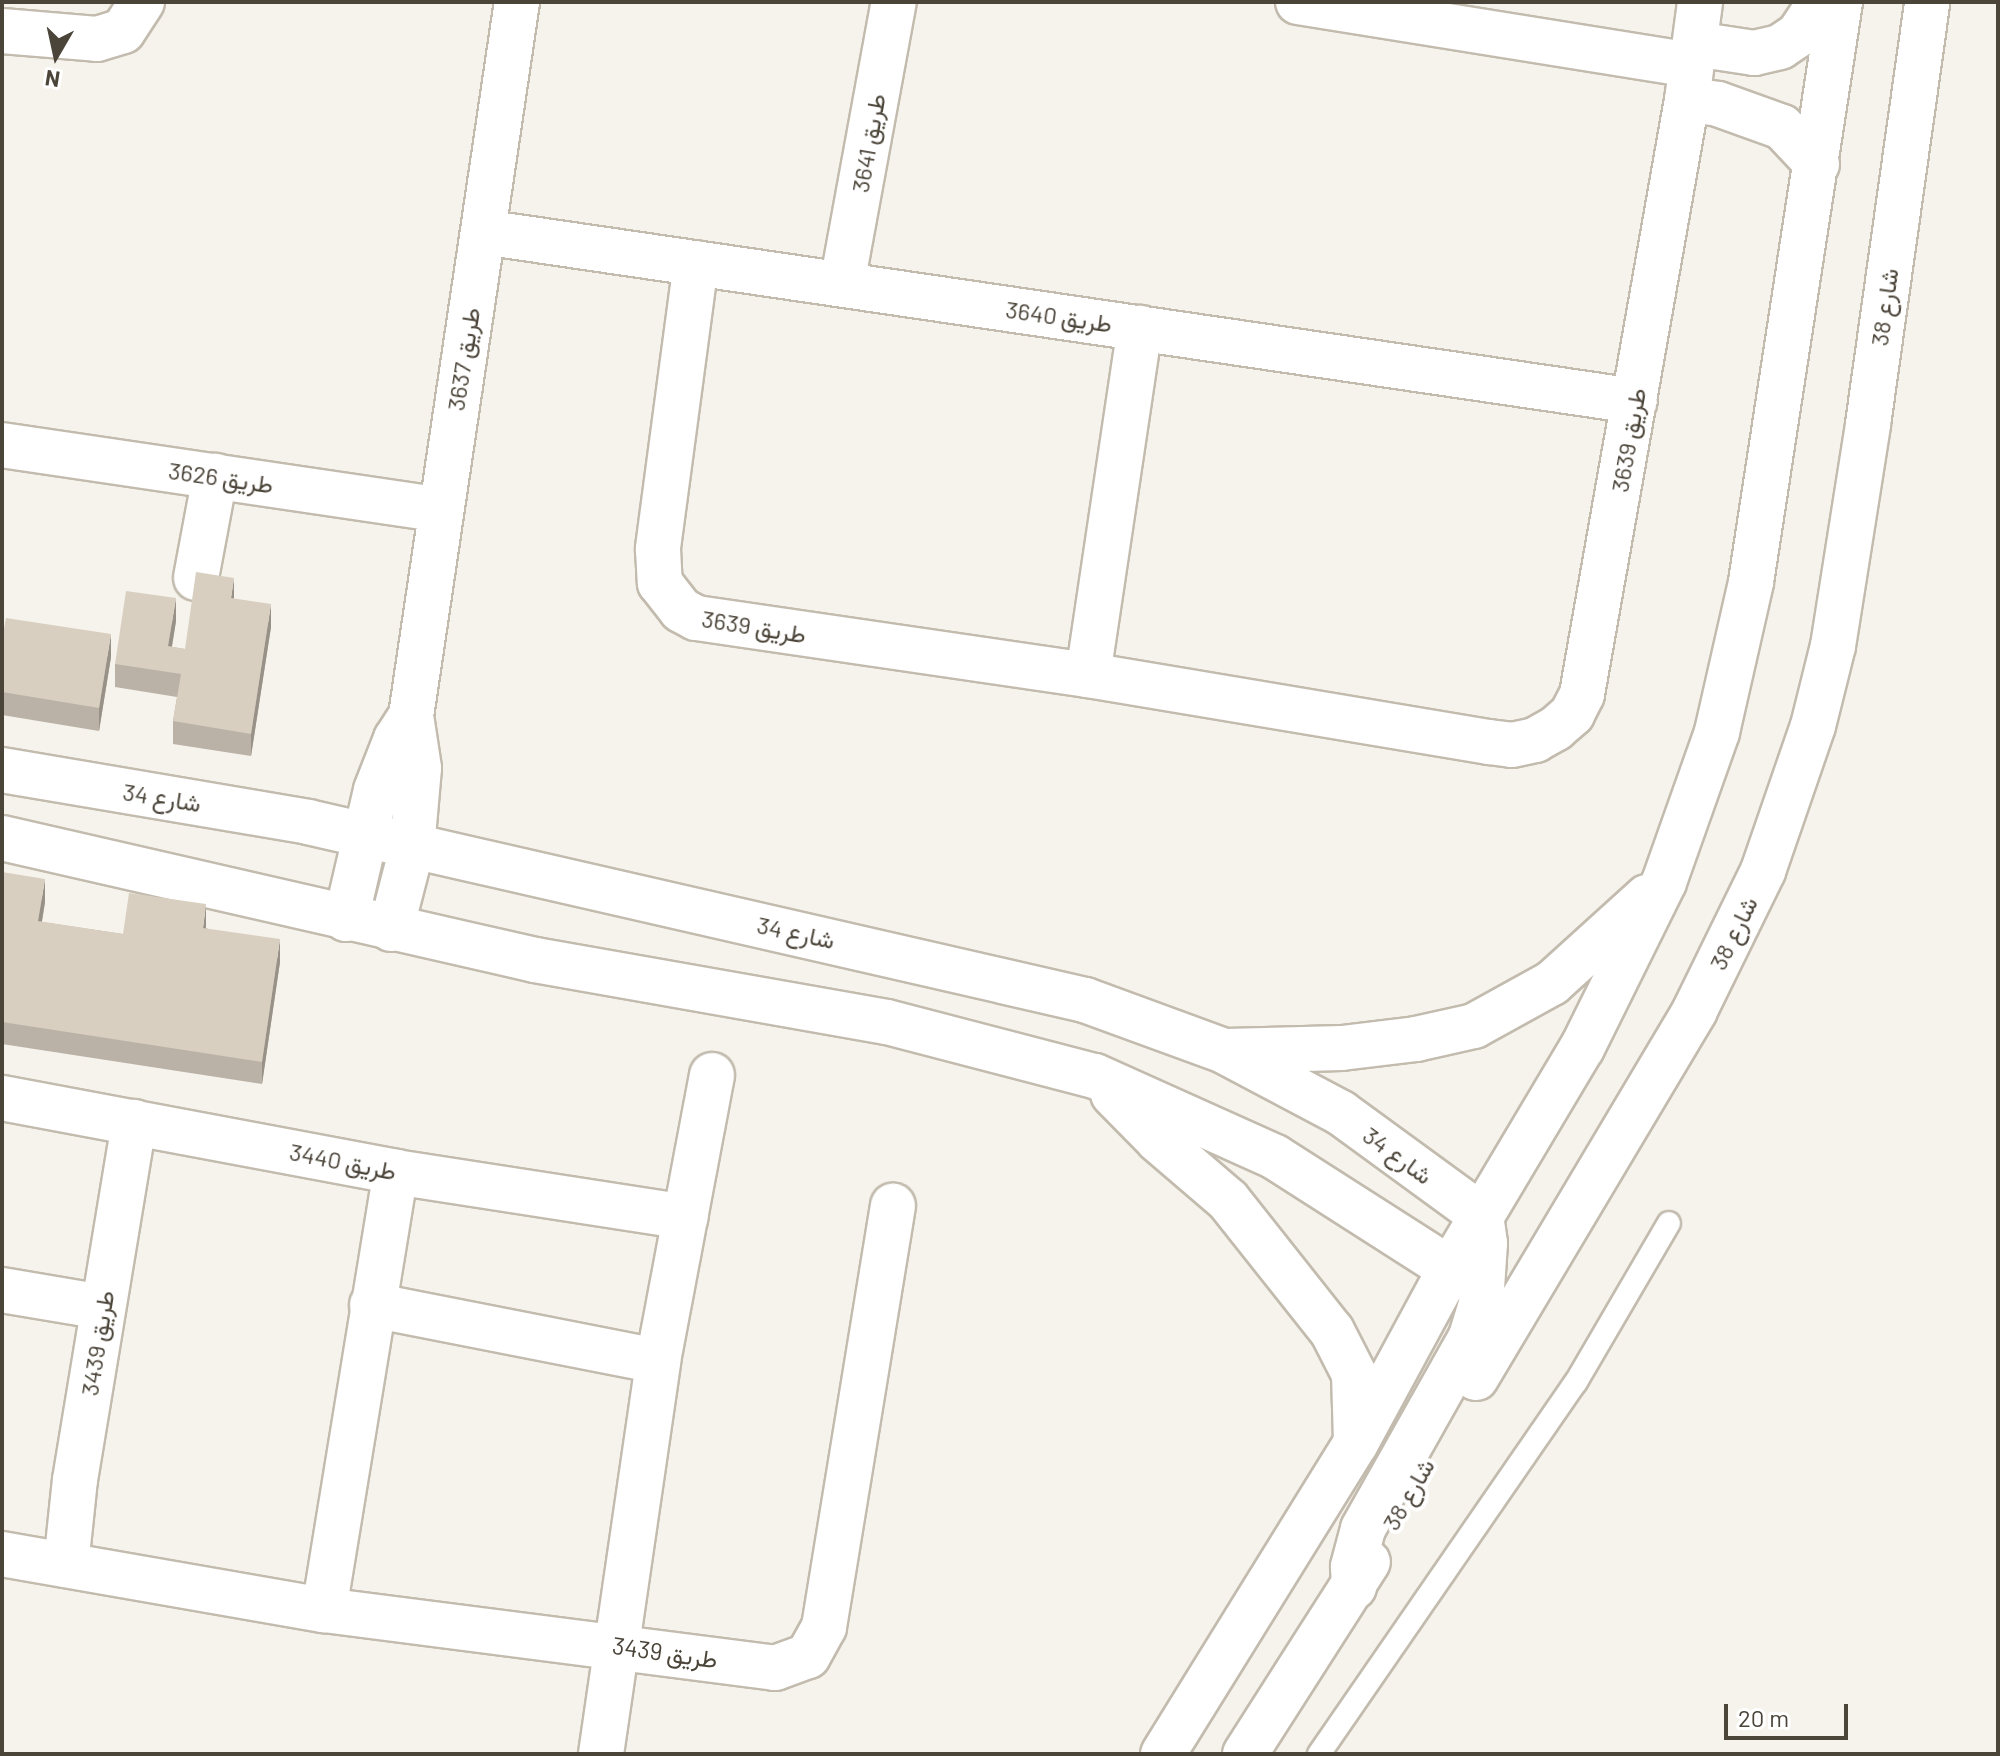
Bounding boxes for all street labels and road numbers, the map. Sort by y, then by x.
street label: طريق 3641 [845,91,891,195]
street label: شارع 38 [1864,266,1904,348]
street label: طريق 3640 [1004,294,1114,338]
street label: طريق 3637 [441,305,485,413]
street label: طريق 3639 [1605,386,1651,494]
street label: طريق 3626 [167,455,275,499]
street label: طريق 3639 [700,604,808,648]
street label: شارع 34 [121,777,203,817]
street label: شارع 38 [1703,892,1763,974]
street label: شارع 34 [755,910,837,954]
street label: شارع 34 [1358,1120,1438,1190]
street label: طريق 3440 [287,1137,399,1185]
street label: طريق 3439 [74,1288,120,1398]
street label: شارع 38 [1376,1453,1440,1535]
street label: طريق 3439 [610,1630,720,1674]

